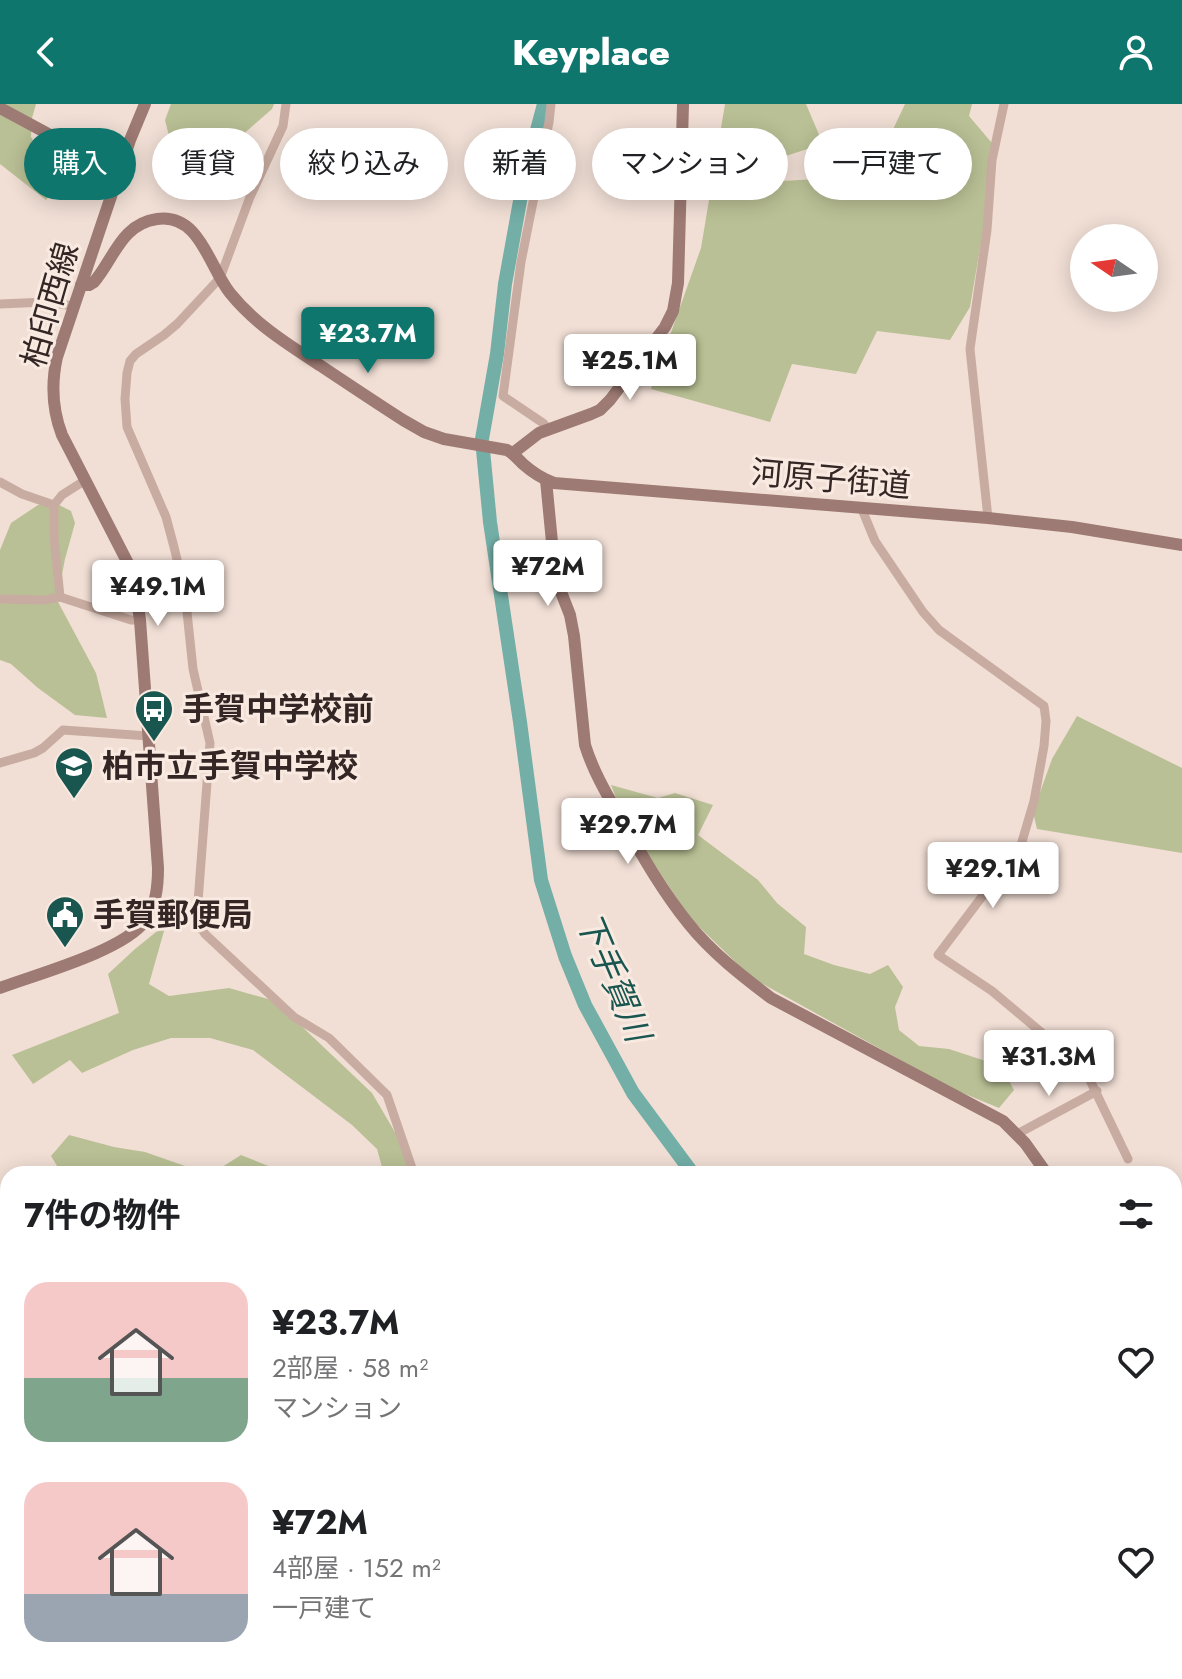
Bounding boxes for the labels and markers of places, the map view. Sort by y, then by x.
pin: ¥23.7M [303,307,433,375]
pin: ¥25.1M [565,334,695,402]
pin: ¥72M [501,540,595,608]
pin: ¥49.1M [93,560,223,628]
place label: 手賀中学校前 [182,686,374,732]
bus stop icon: 手賀中学校前 [133,688,175,743]
place label: 柏市立手賀中学校 [102,743,358,789]
school or university icon: 柏市立手賀中学校 [53,745,95,800]
pin: ¥29.7M [563,798,693,866]
pin: ¥29.1M [928,842,1058,910]
place label: 手賀郵便局 [93,892,253,938]
public building icon: 手賀郵便局 [44,894,86,949]
pin: ¥31.3M [984,1030,1114,1098]

